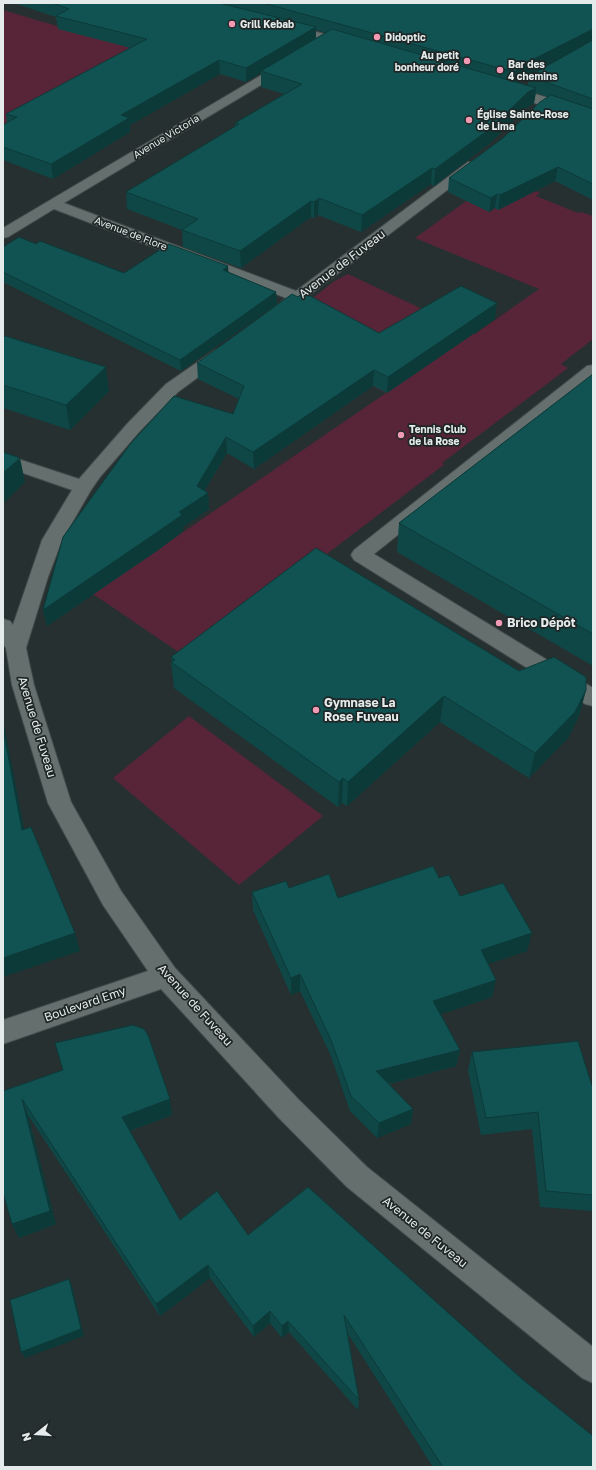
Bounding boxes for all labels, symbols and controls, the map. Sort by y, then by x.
place label: Grill Kebab [240,18,294,30]
marker: Grill Kebab [227,19,237,29]
place label: Didoptic [385,31,426,43]
marker: Didoptic [372,32,382,42]
place label: Au petit bonheur doré [395,49,459,73]
marker: Au petit bonheur doré [462,56,472,66]
place label: Bar des 4 chemins [508,58,558,82]
marker: Bar des 4 chemins [495,65,505,75]
place label: Église Sainte-Rose de Lima [477,108,569,132]
street label: Avenue Victoria [131,112,201,160]
marker: Église Sainte-Rose de Lima [464,115,474,125]
street label: Avenue de Flore [93,214,169,252]
street label: Avenue de Fuveau [295,226,388,301]
place label: Tennis Club de la Rose [409,423,466,447]
marker: Tennis Club de la Rose [396,430,406,440]
place label: Brico Dépôt [507,615,576,630]
marker: Brico Dépôt [494,618,504,628]
street label: Avenue de Fuveau [15,675,60,779]
place label: Gymnase La Rose Fuveau [324,695,399,724]
marker: Gymnase La Rose Fuveau [311,705,321,715]
street label: Avenue de Fuveau [155,961,236,1049]
street label: Boulevard Emy [42,982,128,1025]
street label: Avenue de Fuveau [380,1193,471,1270]
north arrow [16,1414,56,1454]
text: N [19,1431,33,1443]

